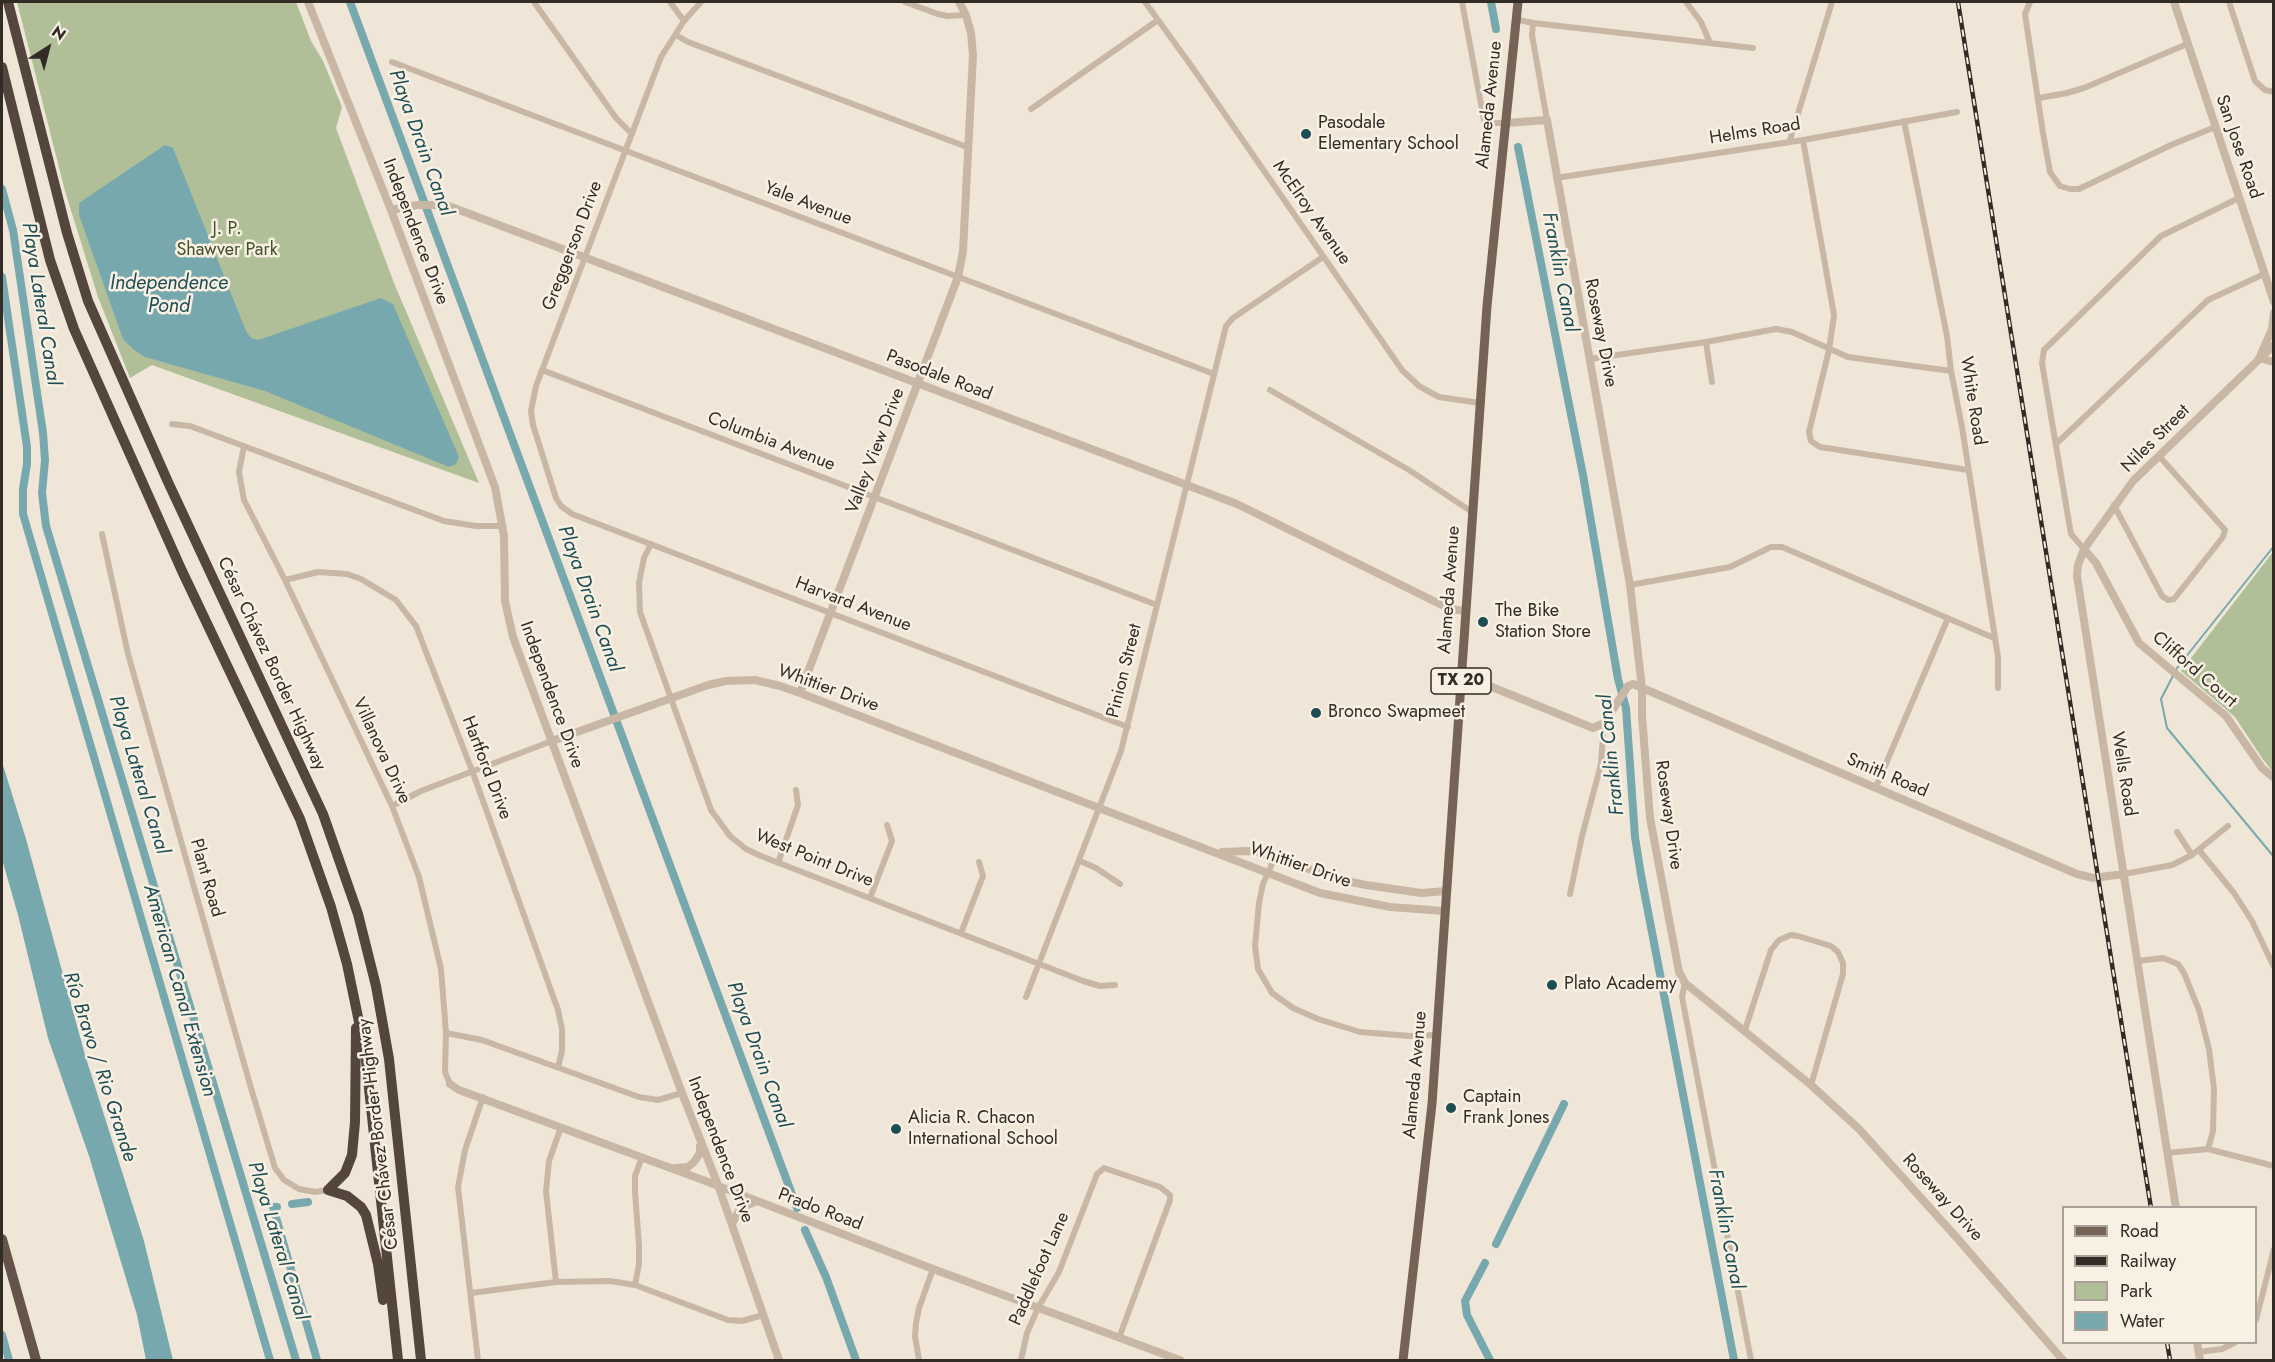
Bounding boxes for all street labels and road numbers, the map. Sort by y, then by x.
street label: Alameda Avenue [1473,40,1507,170]
street label: San Jose Road [2210,92,2266,202]
street label: Helms Road [1708,114,1802,150]
street label: Independence Drive [377,156,453,308]
street label: McElroy Avenue [1267,157,1355,269]
street label: Yale Avenue [761,177,855,231]
street label: Greggerson Drive [538,178,608,314]
street label: Roseway Drive [1579,277,1621,389]
street label: Pasodale Road [883,346,995,406]
street label: White Road [1954,355,1990,447]
street label: Valley View Drive [842,385,910,517]
street label: Niles Street [2117,400,2195,478]
street label: Columbia Avenue [704,408,838,476]
street label: Alameda Avenue [1435,525,1465,655]
street label: César Chávez Border Highway [212,554,330,774]
street label: Harvard Avenue [792,573,914,637]
street label: Independence Drive [514,619,588,771]
street label: Pinion Street [1103,622,1147,720]
street label: Clifford Court [2147,627,2241,713]
street label: Whittier Drive [774,661,882,717]
road number: TX 20 [1431,668,1491,694]
street label: Villanova Drive [347,695,415,807]
street label: Hartford Drive [456,713,516,823]
street label: Wells Road [2106,730,2140,818]
street label: Smith Road [1843,749,1931,803]
street label: Roseway Drive [1650,759,1686,871]
street label: West Point Drive [752,825,876,893]
street label: Plant Road [185,836,227,920]
street label: Whittier Drive [1246,839,1354,893]
street label: Alameda Avenue [1400,1010,1432,1140]
street label: César Chávez Border Highway [354,1017,404,1251]
street label: Independence Drive [682,1074,758,1226]
street label: Roseway Drive [1897,1150,1987,1246]
street label: Prado Road [775,1184,865,1236]
street label: Paddlefoot Lane [1005,1209,1075,1329]

